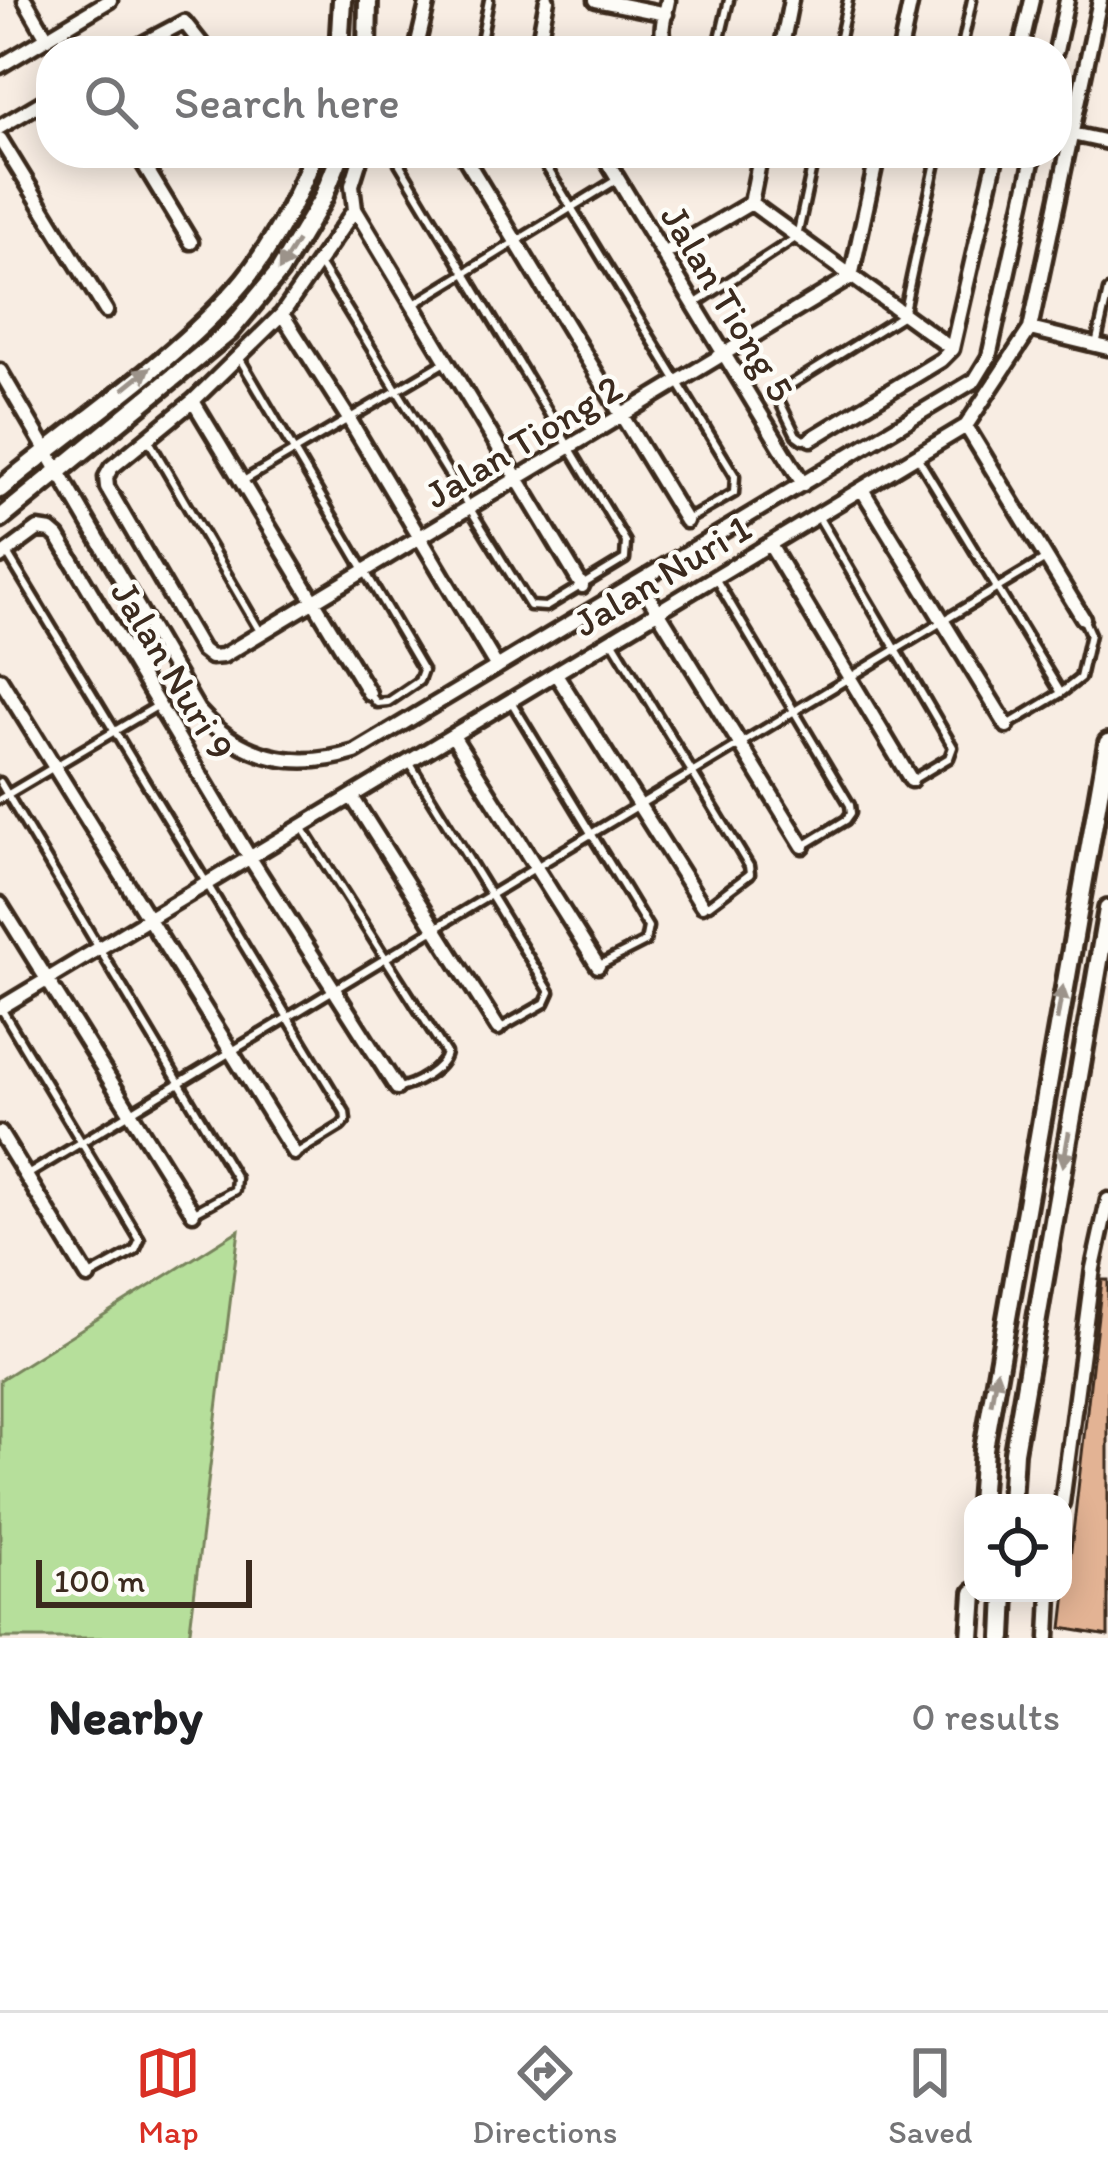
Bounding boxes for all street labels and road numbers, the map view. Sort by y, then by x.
street label: Jalan Tiong 5 [651,196,805,410]
street label: Jalan Tiong 2 [416,364,630,518]
street label: Jalan Nuri 1 [565,504,759,646]
street label: Jalan Nuri 9 [101,572,245,768]

